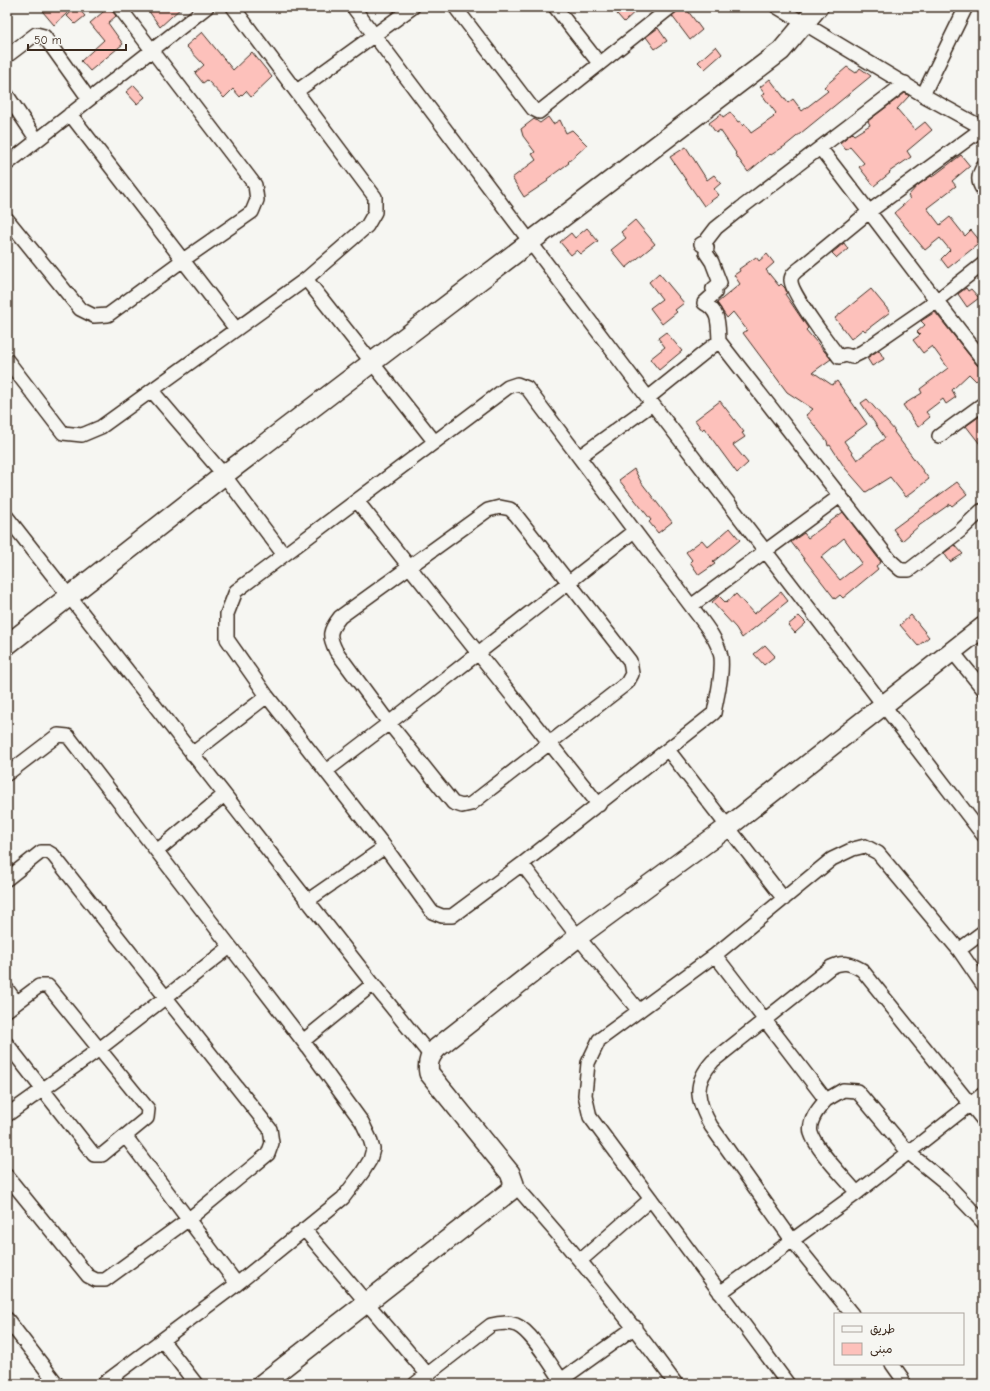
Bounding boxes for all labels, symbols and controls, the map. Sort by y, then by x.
scale bar [28,26,126,52]
text: 50 m [34,33,62,47]
legend [834,1313,964,1365]
text: طريق [870,1322,895,1336]
text: مبنى [870,1342,893,1357]

